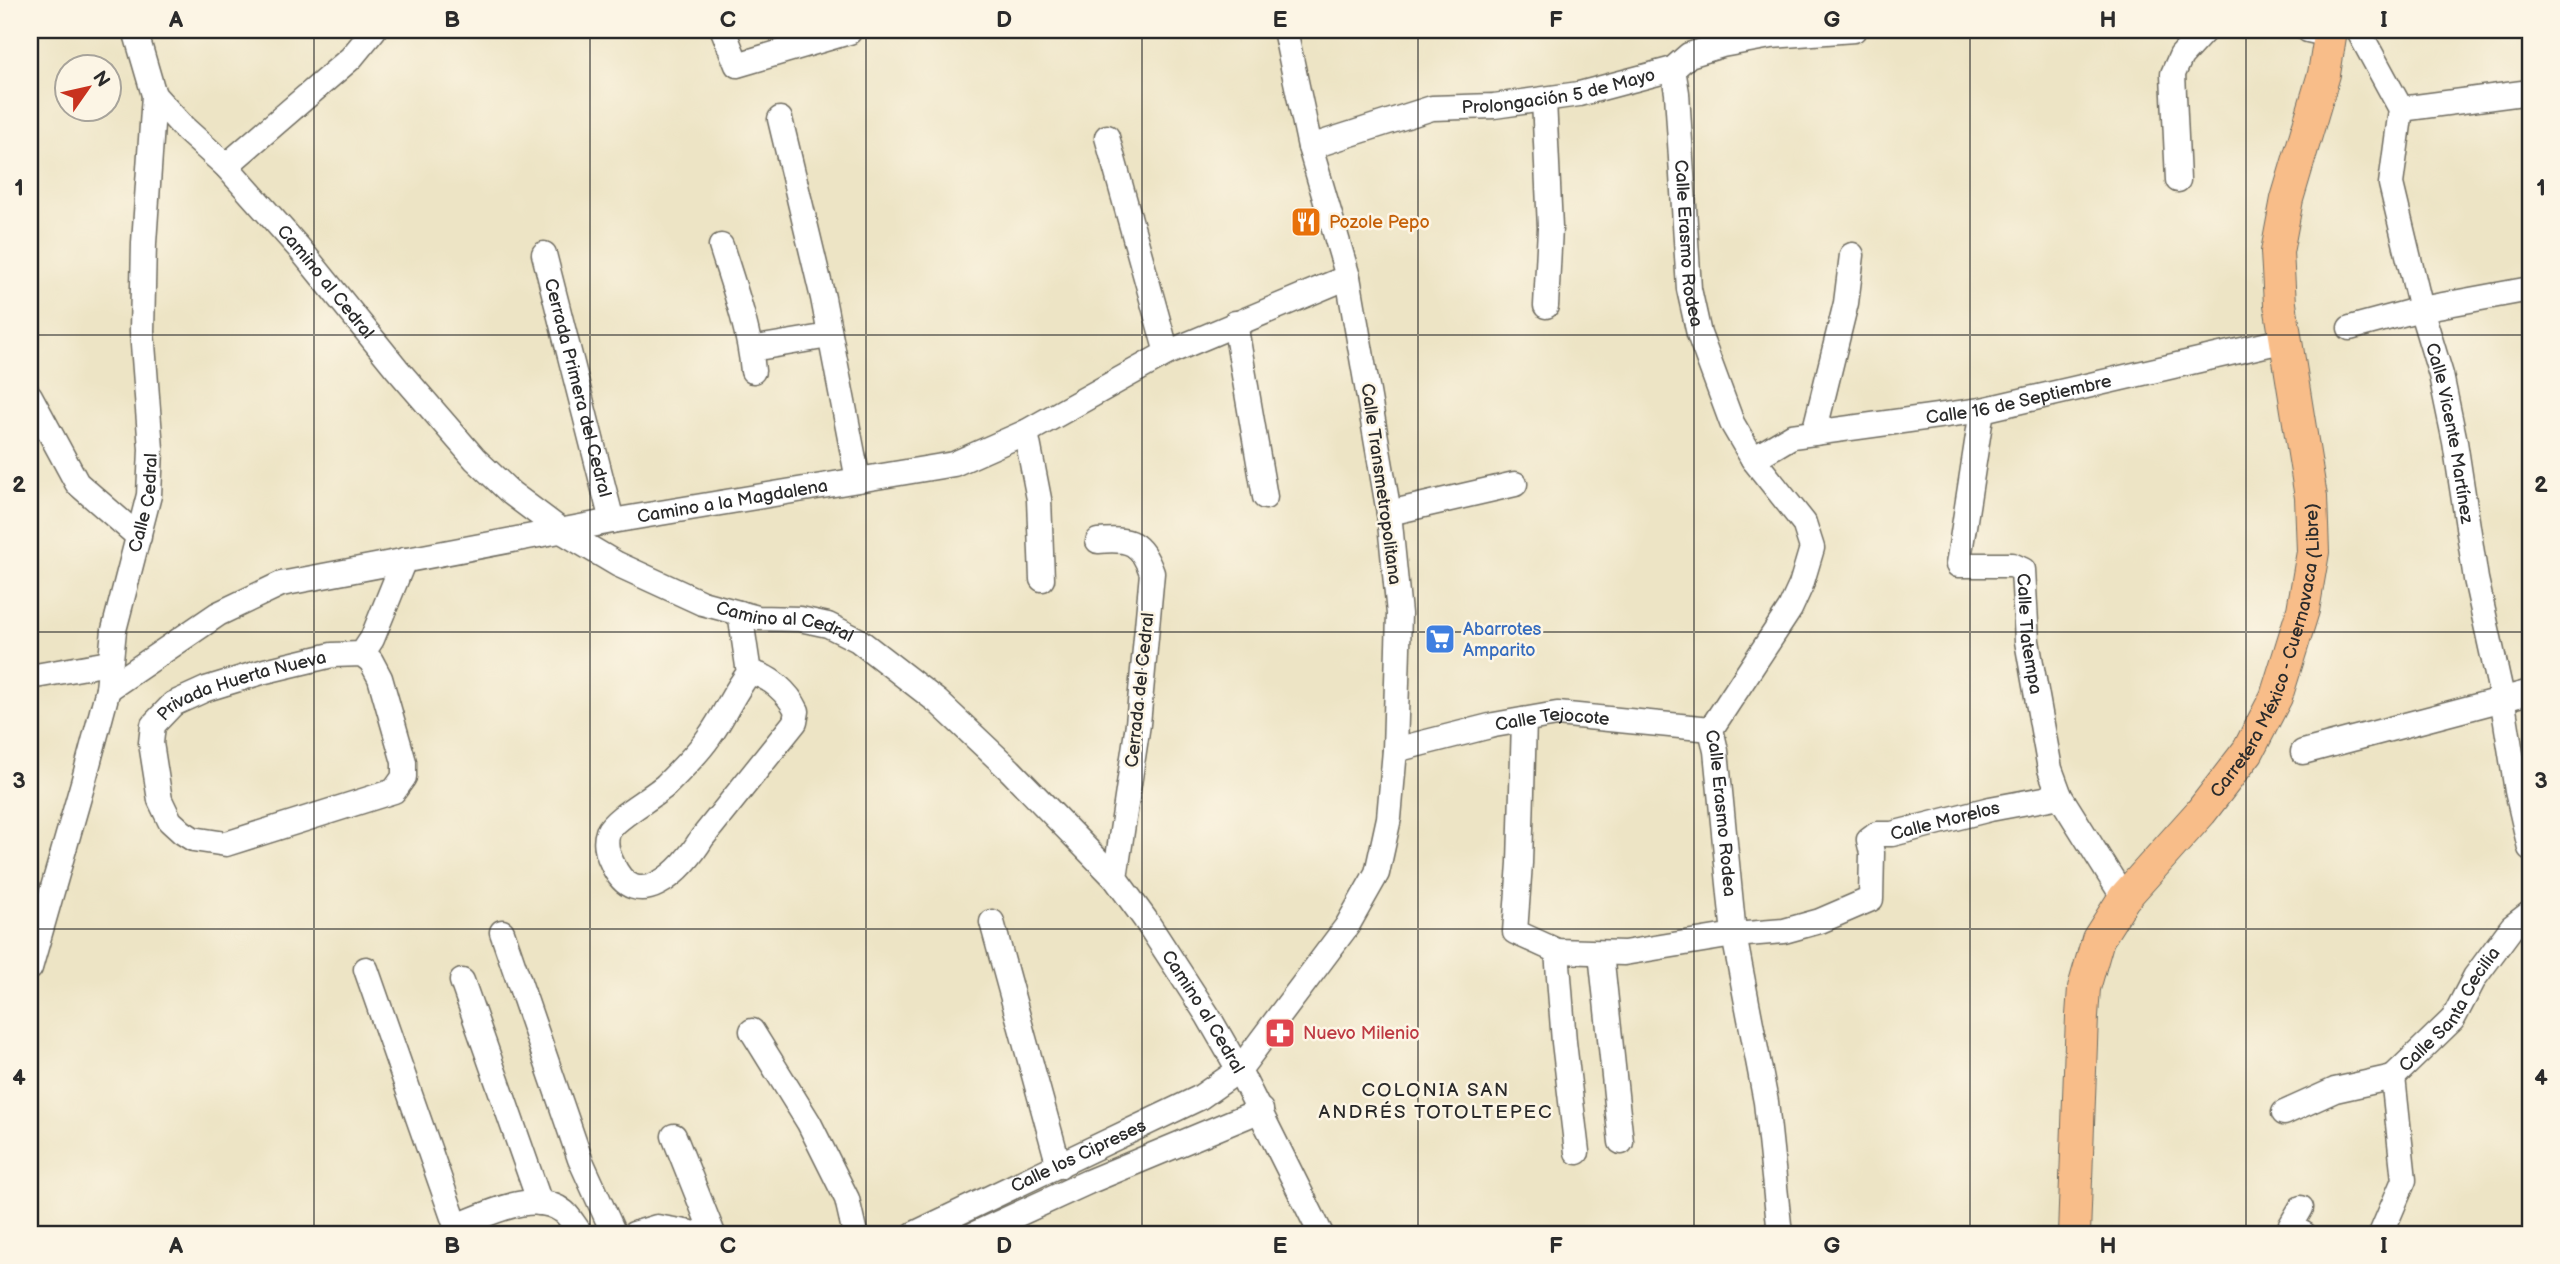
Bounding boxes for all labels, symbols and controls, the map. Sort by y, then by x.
text: A [168,6,184,34]
text: B [444,6,460,34]
text: C [720,6,736,34]
text: D [996,6,1012,34]
text: E [1273,6,1288,34]
text: F [1549,6,1563,34]
text: G [1824,6,1841,34]
text: H [2099,6,2117,34]
text: I [2380,6,2388,34]
north arrow [52,52,122,122]
street label: Prolongación 5 de Mayo [1461,64,1657,118]
text: N [87,67,114,92]
street label: Calle Erasmo Rodea [1671,159,1708,329]
text: 1 [14,174,24,202]
text: 1 [2536,174,2546,202]
restaurant icon: Pozole Pepo [1289,205,1323,239]
place label: Pozole Pepo [1329,212,1430,233]
street label: Camino al Cedral [273,221,378,343]
street label: Cerrada Primera del Cedral [540,276,616,499]
street label: Calle Vicente Martínez [2421,340,2478,525]
street label: Calle 16 de Septiembre [1924,370,2114,428]
street label: Calle Transmetropolitana [1356,382,1406,586]
street label: Calle Cedral [124,453,161,555]
text: 2 [12,471,26,499]
text: 2 [2534,471,2548,499]
street label: Camino a la Magdalena [636,475,829,527]
street label: Carretera México - Cuernavaca (Libre) [2206,503,2323,802]
street label: Calle Tlatempa [2013,573,2047,696]
street label: Camino al Cedral [714,597,857,647]
street label: Cerrada del Cedral [1121,612,1159,768]
place label: Abarrotes Amparito [1463,619,1542,661]
supermarket icon: Abarrotes Amparito [1423,622,1457,656]
street label: Privada Huerta Nueva [153,646,328,725]
street label: Calle Tejocote [1493,703,1611,735]
street label: Calle Erasmo Rodea [1701,728,1741,898]
text: 3 [12,767,26,795]
text: 3 [2534,767,2548,795]
street label: Calle Morelos [1888,797,2002,844]
street label: Calle Santa Cecilia [2395,943,2504,1076]
street label: Camino al Cedral [1158,946,1249,1077]
pharmacy icon: Nuevo Milenio [1263,1016,1297,1050]
place label: Nuevo Milenio [1303,1023,1420,1044]
text: 4 [12,1064,26,1092]
text: 4 [2534,1064,2548,1092]
district label: COLONIA SAN ANDRÉS TOTOLTEPEC [1319,1079,1553,1124]
street label: Calle los Cipreses [1007,1114,1149,1197]
text: A [168,1232,184,1260]
text: B [444,1232,460,1260]
text: C [720,1232,736,1260]
text: D [996,1232,1012,1260]
text: E [1273,1232,1288,1260]
text: F [1549,1232,1563,1260]
text: G [1824,1232,1841,1260]
text: H [2099,1232,2117,1260]
text: I [2380,1232,2388,1260]

